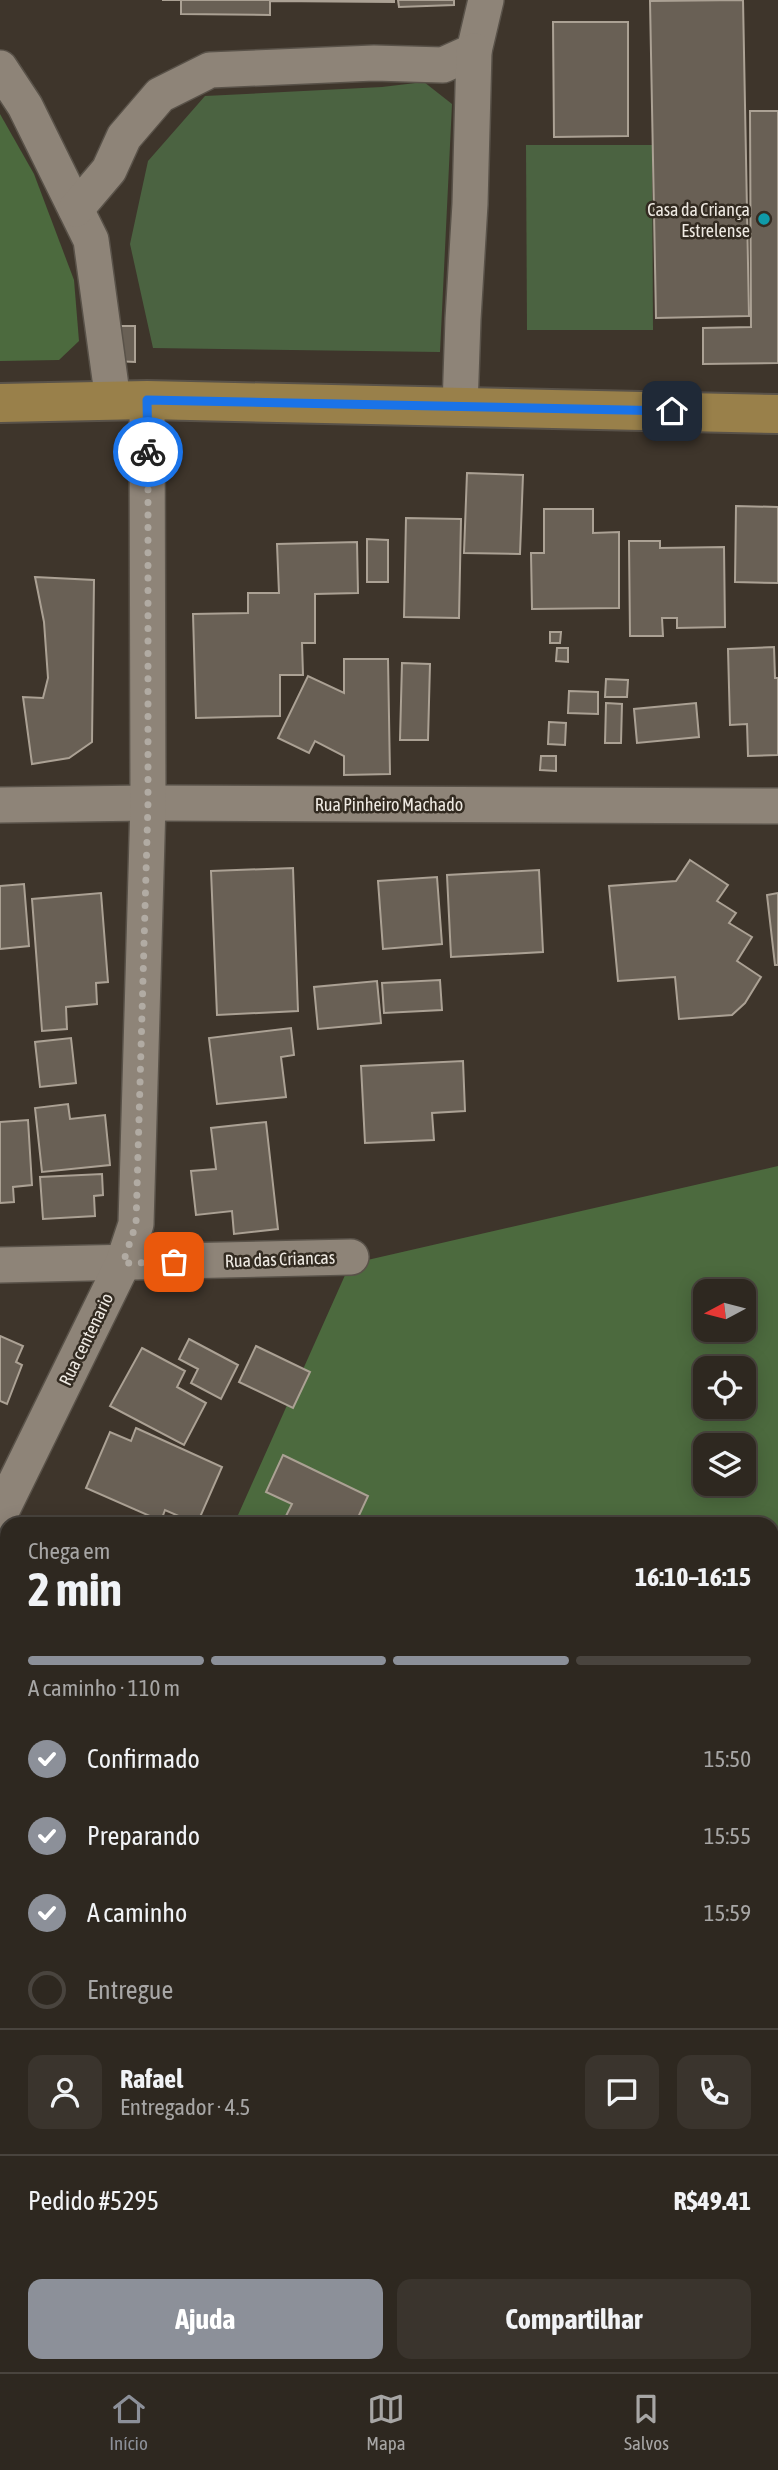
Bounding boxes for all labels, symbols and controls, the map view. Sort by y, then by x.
place label: Casa da Criança Estrelense [647,199,750,241]
marker: Casa da Criança Estrelense [756,211,772,227]
pin [642,381,702,441]
icon: home [653,392,691,430]
courier [113,417,183,487]
icon: bike [129,433,167,471]
street label: Rua Pinheiro Machado [315,794,463,815]
pin [144,1232,204,1292]
icon: bag [155,1243,193,1281]
street label: Rua das Criancas [225,1247,335,1271]
north arrow [693,1279,756,1342]
map controls [693,1279,756,1496]
street label: Rua centenario [55,1289,117,1389]
button: locate [693,1356,756,1419]
button: layers [693,1433,756,1496]
text: Chega em [28,1538,110,1564]
text: 16:10–16:15 [635,1562,751,1592]
text: 2 min [28,1563,122,1616]
text: A caminho · 110 m [28,1675,180,1701]
icon: check [28,1740,66,1778]
text: Confirmado [87,1744,200,1774]
text: 15:50 [704,1746,751,1772]
icon: check [28,1817,66,1855]
text: Preparando [87,1821,200,1851]
text: 15:55 [704,1823,751,1849]
icon: check [28,1894,66,1932]
text: A caminho [87,1898,187,1928]
text: 15:59 [704,1900,751,1926]
text: Entregue [87,1975,173,2005]
button: person [28,2055,102,2129]
button: chat [585,2055,659,2129]
button: phone [677,2055,751,2129]
text: Rafael [120,2064,183,2094]
text: Entregador · 4.5 [120,2094,250,2120]
text: Pedido #5295 [28,2186,159,2216]
text: R$49.41 [674,2186,751,2216]
button: Ajuda [28,2279,383,2359]
button: Compartilhar [397,2279,751,2359]
tab: Início [109,2390,148,2454]
tab: Mapa [366,2390,406,2454]
tab: Salvos [624,2390,669,2454]

